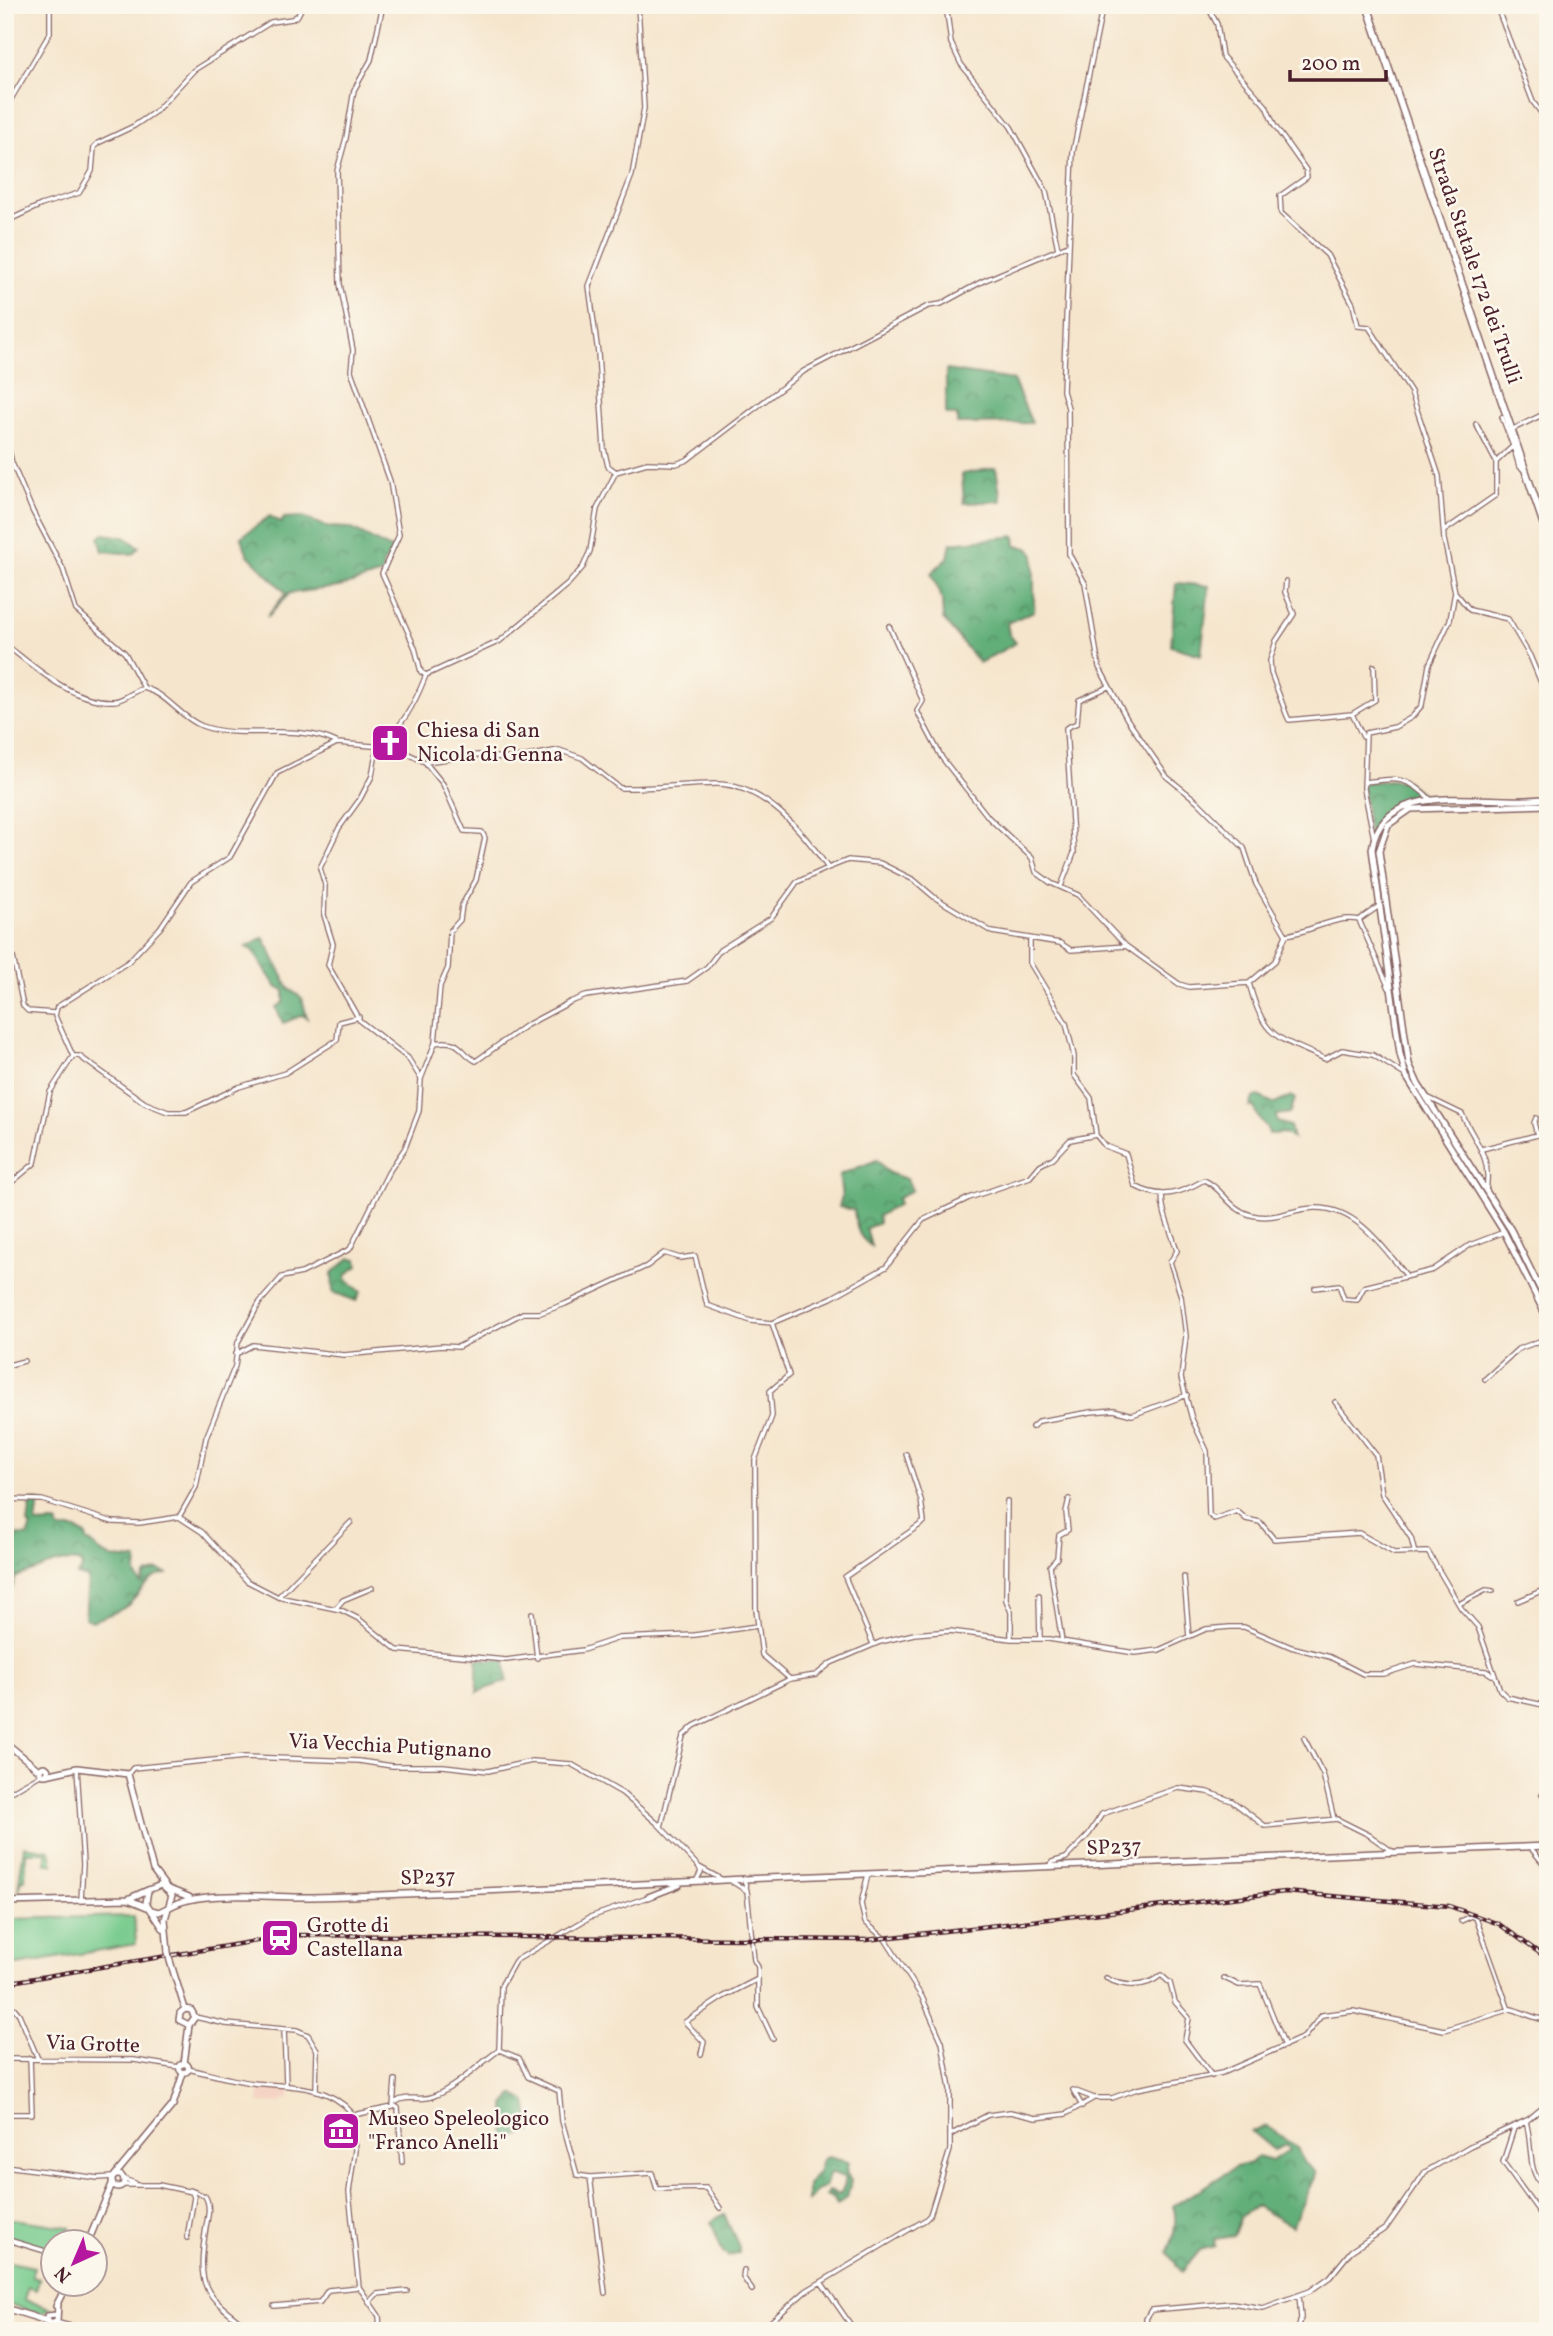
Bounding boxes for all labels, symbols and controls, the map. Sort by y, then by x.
scale bar [1290,38,1387,82]
text: 200 m [1301,50,1361,79]
street label: Strada Statale 172 dei Trulli [1420,144,1528,388]
place label: Chiesa di San Nicola di Genna [417,717,563,770]
church icon: Chiesa di San Nicola di Genna [369,722,411,764]
street label: Via Vecchia Putignano [288,1727,492,1767]
street label: SP237 [1086,1833,1142,1863]
street label: SP237 [400,1863,456,1893]
place label: Grotte di Castellana [307,1912,403,1965]
station icon: Grotte di Castellana [259,1917,301,1959]
street label: Via Grotte [46,2029,140,2061]
place label: Museo Speleologico "Franco Anelli" [368,2105,549,2158]
museum icon: Museo Speleologico "Franco Anelli" [320,2110,362,2152]
north arrow [38,2228,108,2298]
text: N [49,2260,78,2288]

